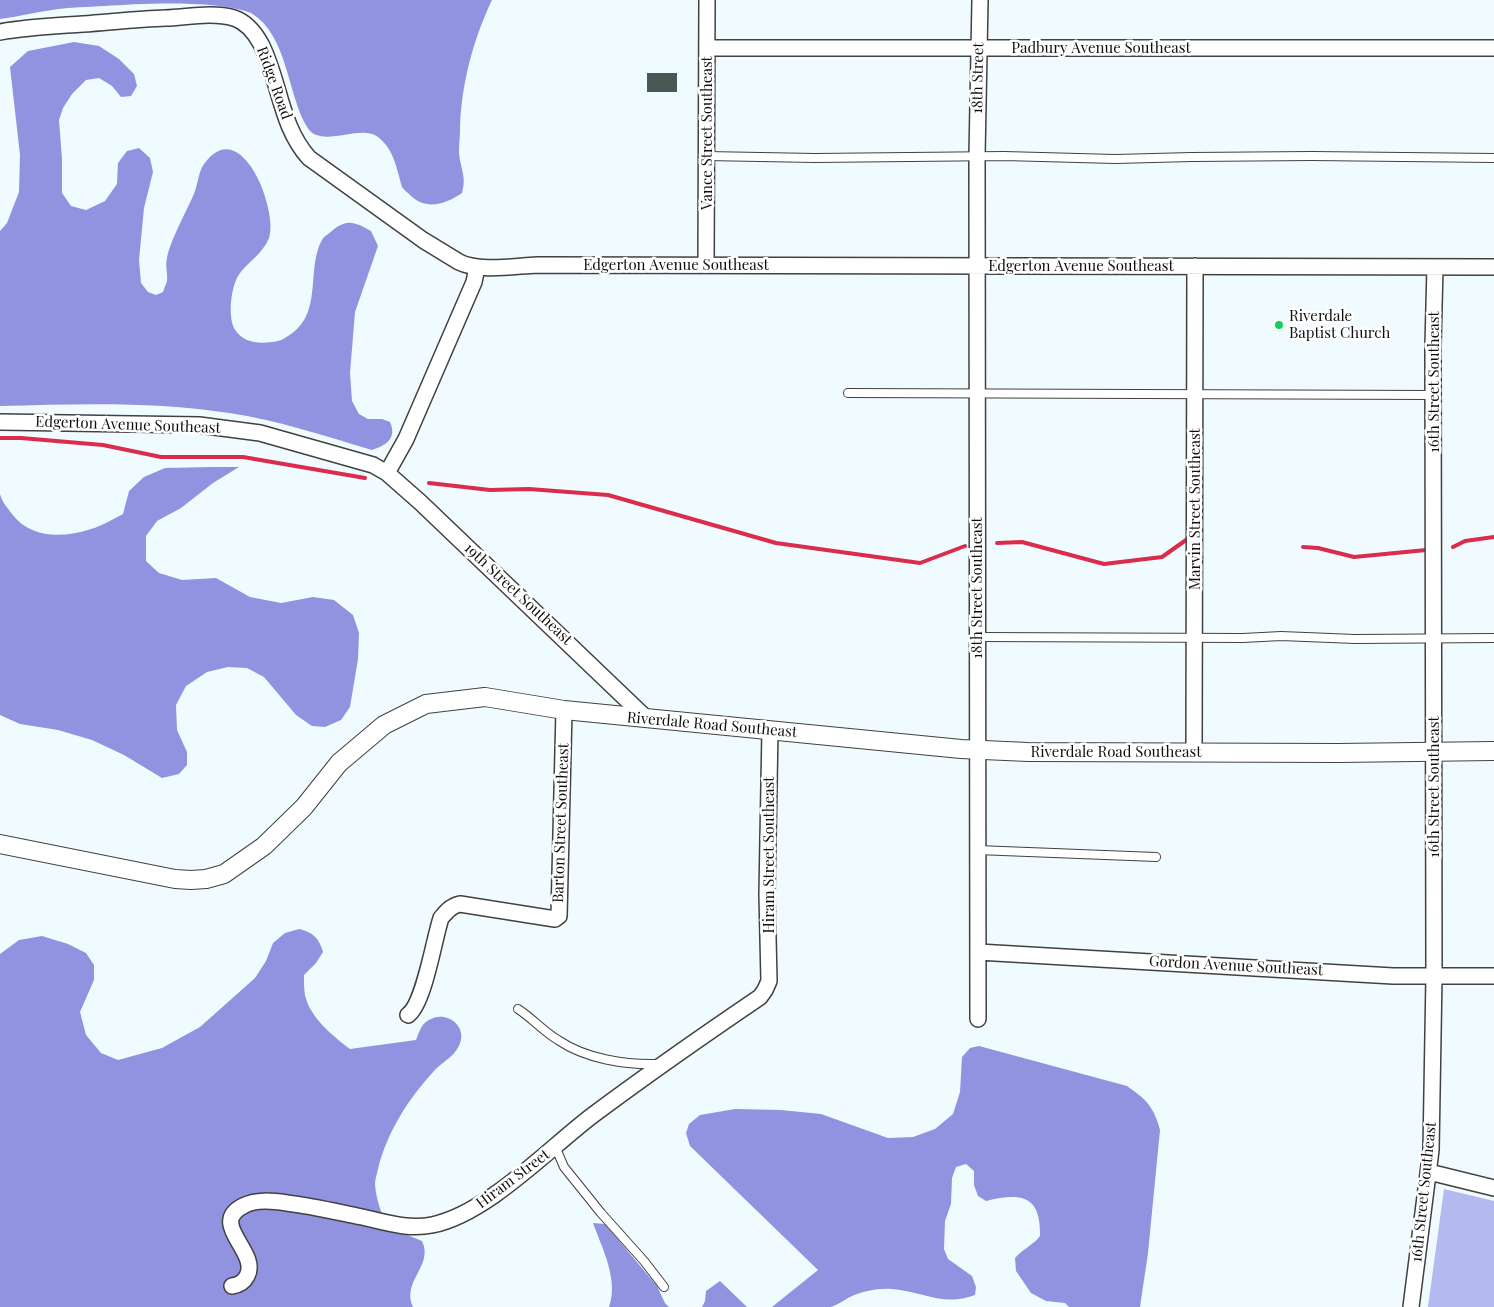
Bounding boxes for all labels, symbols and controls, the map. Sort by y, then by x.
street label: Padbury Avenue Southeast [1011,39,1191,57]
street label: 18th Street [968,42,988,114]
street label: Ridge Road [253,44,295,122]
street label: Vance Street Southeast [698,56,716,210]
street label: Edgerton Avenue Southeast [583,256,769,274]
street label: Edgerton Avenue Southeast [988,257,1174,275]
place label: Riverdale Baptist Church [1289,307,1390,342]
street label: 16th Street Southeast [1425,311,1443,453]
marker: Riverdale Baptist Church [1273,319,1285,331]
street label: Edgerton Avenue Southeast [35,413,221,437]
street label: Marvin Street Southeast [1186,428,1204,590]
street label: 18th Street Southeast [968,517,986,659]
street label: 19th Street Southeast [460,539,576,649]
street label: Riverdale Road Southeast [626,709,798,741]
street label: 16th Street Southeast [1425,716,1443,858]
street label: Barton Street Southeast [549,743,573,903]
street label: Riverdale Road Southeast [1030,743,1202,761]
street label: Hiram Street Southeast [760,776,778,934]
street label: Gordon Avenue Southeast [1149,952,1323,980]
street label: 16th Street Southeast [1408,1121,1440,1263]
street label: Hiram Street [473,1146,553,1212]

